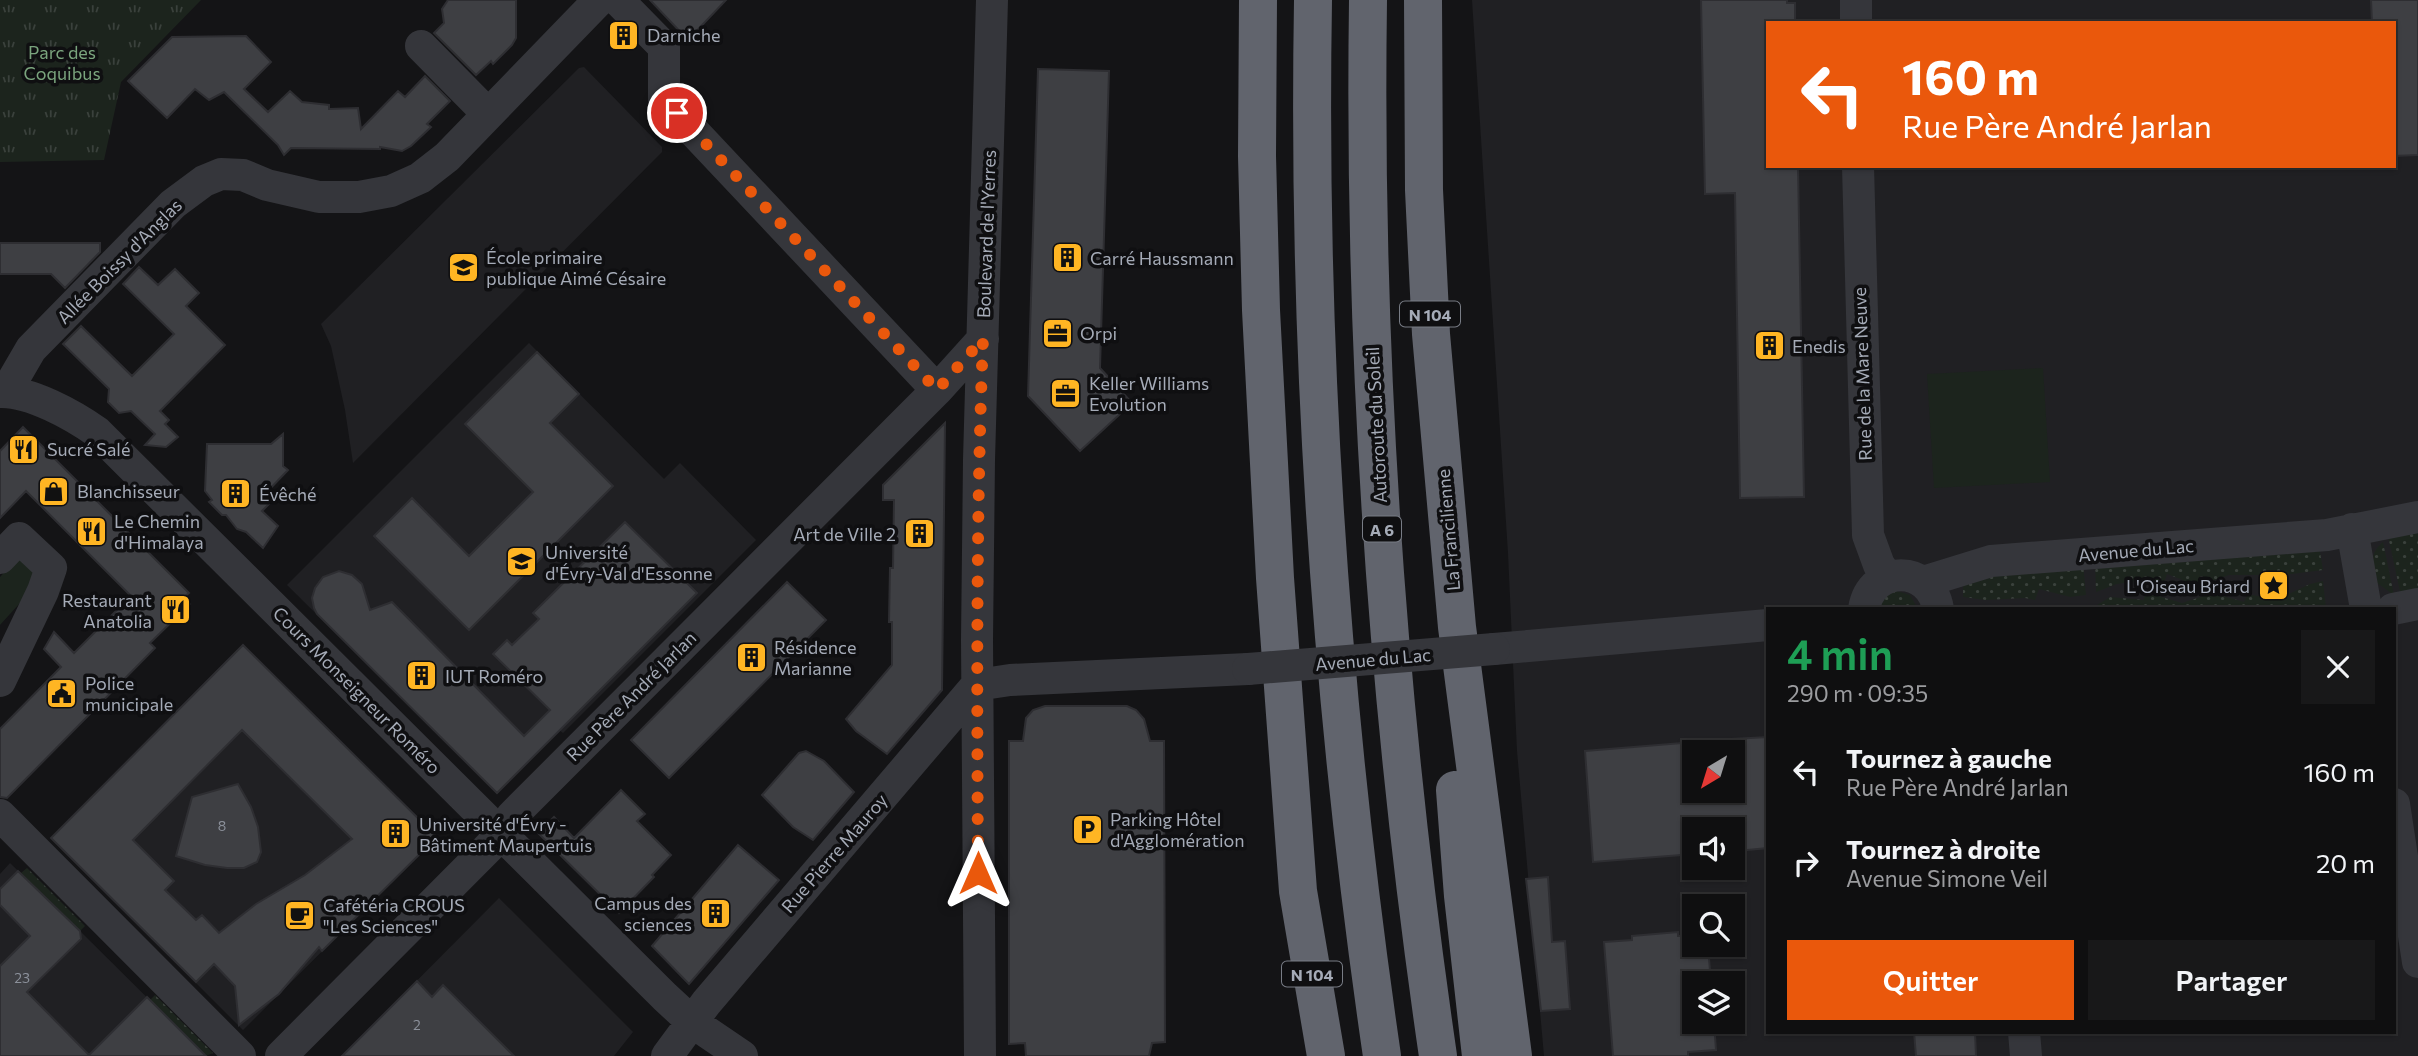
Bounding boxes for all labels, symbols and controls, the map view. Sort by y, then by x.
building icon: Darniche [607,18,641,52]
place label: Darniche [647,24,721,46]
park label: Parc des Coquibus [23,41,101,84]
text: 160 m [1902,45,2039,105]
icon: left [1787,49,1878,140]
pin [647,83,707,143]
icon: arrive [658,94,696,132]
text: Rue Père André Jarlan [1902,105,2212,145]
street label: Boulevard de l'Yerres [972,150,1000,318]
street label: Allée Boissy d'Anglas [52,194,186,328]
building icon: Carré Haussmann [1050,241,1084,275]
place label: École primaire publique Aimé Césaire [486,246,666,289]
place label: Carré Haussmann [1090,247,1234,269]
school or university icon: École primaire publique Aimé Césaire [446,250,480,284]
street label: Rue de la Mare Neuve [1848,287,1876,461]
road number: N 104 [1400,302,1460,326]
office icon: Orpi [1040,316,1074,350]
place label: Orpi [1080,322,1117,344]
building icon: Enedis [1752,329,1786,363]
place label: Enedis [1792,335,1846,357]
street label: Autoroute du Soleil [1361,346,1391,504]
place label: Keller Williams Evolution [1089,372,1209,415]
office icon: Keller Williams Evolution [1049,376,1083,410]
restaurant icon: Sucré Salé [7,432,41,466]
place label: Sucré Salé [47,438,130,460]
street label: La Francilienne [1432,468,1464,592]
shop icon: Blanchisseur [37,474,71,508]
building icon: Évêché [219,477,253,511]
place label: Blanchisseur [77,480,180,502]
place label: Évêché [259,483,317,505]
place label: Le Chemin d'Himalaya [114,510,204,553]
restaurant icon: Le Chemin d'Himalaya [74,514,108,548]
road number: A 6 [1363,516,1401,542]
building icon: Art de Ville 2 [902,517,936,551]
place label: Art de Ville 2 [793,523,896,545]
street label: Avenue du Lac [2077,534,2195,566]
place label: Université d'Évry-Val d'Essonne [545,541,713,584]
school or university icon: Université d'Évry-Val d'Essonne [505,545,539,579]
place icon: L'Oiseau Briard [2256,569,2290,603]
place label: L'Oiseau Briard [2126,575,2250,597]
place label: Restaurant Anatolia [62,589,152,632]
restaurant icon: Restaurant Anatolia [158,593,192,627]
street label: Cours Monseigneur Roméro [269,602,445,778]
street label: Rue Père André Jarlan [562,627,700,765]
text: 4 min [1787,627,1893,679]
button: close [2301,630,2375,704]
place label: Résidence Marianne [774,636,856,679]
building icon: Résidence Marianne [734,640,768,674]
street label: Avenue du Lac [1314,643,1432,675]
building icon: IUT Roméro [405,659,439,693]
place label: IUT Roméro [445,665,543,687]
place label: Police municipale [85,672,173,715]
public building icon: Police municipale [45,676,79,710]
text: 290 m · 09:35 [1787,679,1928,707]
north arrow [1682,740,1745,803]
map controls [1682,740,1745,1034]
text: Tournez à gauche [1846,742,2052,773]
icon: left [1787,753,1825,791]
text: 160 m [2303,756,2375,787]
text: Rue Père André Jarlan [1846,773,2069,801]
street label: Rue Pierre Mauroy [776,789,892,917]
place label: Parking Hôtel d'Agglomération [1110,808,1245,851]
parking icon: Parking Hôtel d'Agglomération [1070,812,1104,846]
place label: Université d'Évry - Bâtiment Maupertuis [419,813,592,856]
house number: 8 [218,817,226,834]
building icon: Université d'Évry - Bâtiment Maupertuis [379,817,413,851]
button: sound [1682,817,1745,880]
text: Tournez à droite [1846,833,2041,864]
position arrow [941,836,1015,910]
icon: right [1787,844,1825,882]
text: 20 m [2316,847,2375,878]
text: Avenue Simone Veil [1846,864,2048,892]
place label: Campus des sciences [594,892,692,935]
place label: Cafétéria CROUS "Les Sciences" [323,894,465,937]
button: search [1682,894,1745,957]
building icon: Campus des sciences [698,896,732,930]
cafe icon: Cafétéria CROUS "Les Sciences" [283,898,317,932]
button: Quitter [1787,940,2074,1020]
button: Partager [2088,940,2375,1020]
road number: N 104 [1282,962,1342,986]
house number: 23 [14,969,30,986]
button: layers [1682,971,1745,1034]
house number: 2 [413,1016,421,1033]

